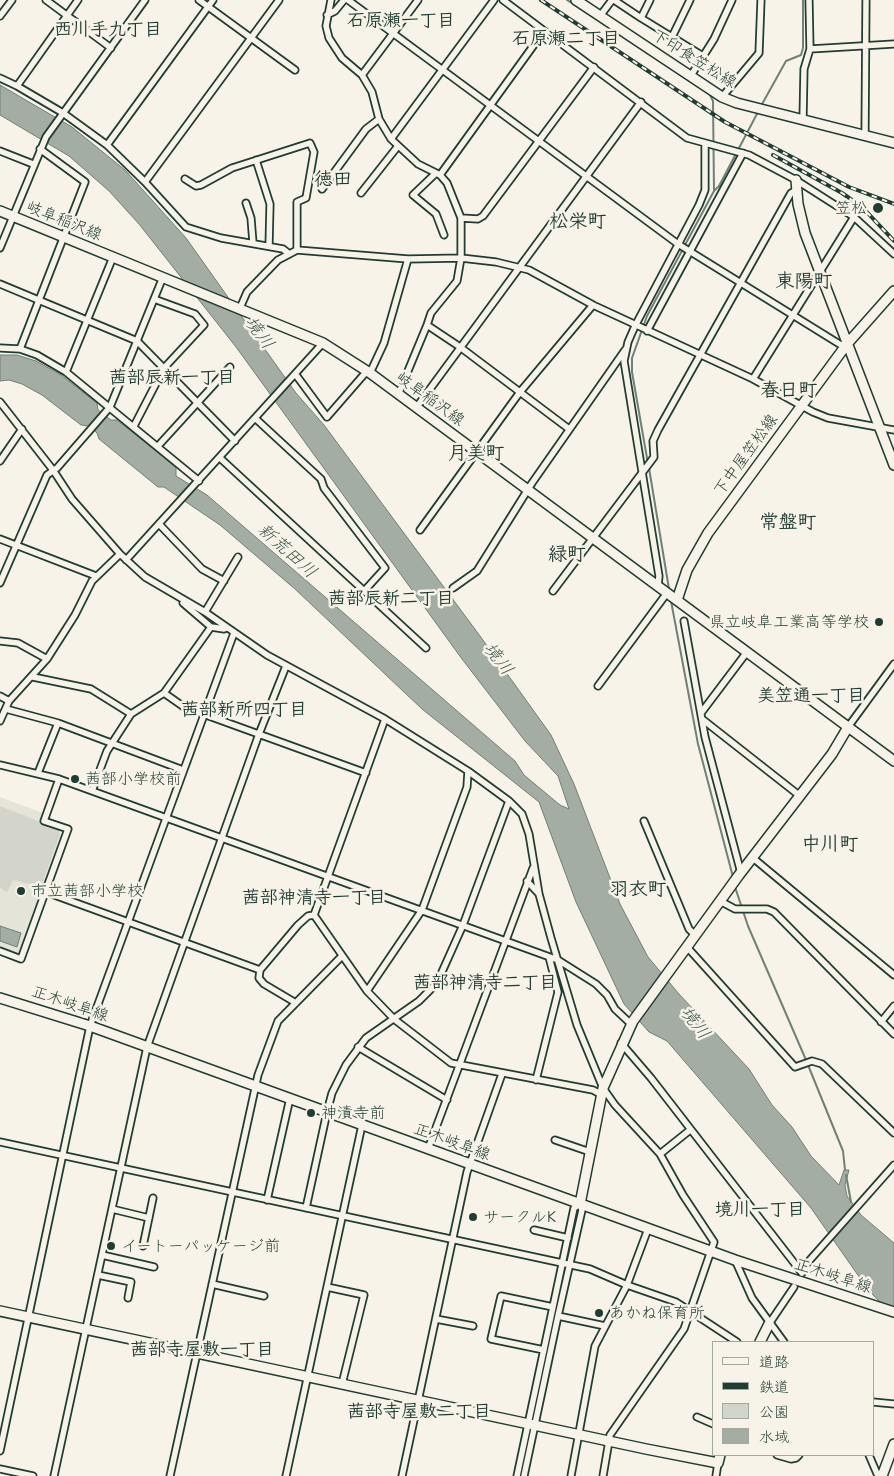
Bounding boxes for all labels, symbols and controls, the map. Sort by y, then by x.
district label: 石原瀬一丁目 [347,10,455,32]
district label: 西川手九丁目 [54,19,162,41]
street label: 下印食笠松線 [648,25,740,93]
district label: 石原瀬二丁目 [512,28,620,50]
district label: 徳田 [314,169,352,191]
street label: 岐阜稲沢線 [23,197,105,245]
place label: 笠松 [835,198,867,218]
marker: 笠松 [871,201,885,215]
district label: 松栄町 [550,211,606,233]
district label: 東陽町 [776,271,832,293]
water label: 境川 [240,312,278,354]
district label: 茜部辰新一丁目 [109,367,235,389]
street label: 岐阜稲沢線 [392,368,468,430]
district label: 春日町 [761,380,817,402]
street label: 下中屋笠松線 [710,411,782,499]
district label: 月美町 [448,443,504,465]
district label: 常盤町 [760,512,816,534]
water label: 新荒田川 [253,519,321,583]
district label: 緑町 [548,544,586,566]
district label: 茜部辰新二丁目 [328,588,454,610]
place label: 県立岐阜工業高等学校 [709,612,869,632]
marker: 県立岐阜工業高等学校 [873,616,885,628]
water label: 境川 [478,638,518,680]
district label: 美笠通一丁目 [757,685,865,707]
district label: 茜部新所四丁目 [181,699,307,721]
place label: 茜部小学校前 [85,769,181,789]
marker: 茜部小学校前 [69,773,81,785]
district label: 中川町 [802,834,858,856]
district label: 羽衣町 [610,879,666,901]
place label: 市立茜部小学校 [31,881,143,901]
marker: 市立茜部小学校 [15,885,27,897]
district label: 茜部神清寺一丁目 [242,887,386,909]
district label: 茜部神清寺二丁目 [413,972,557,994]
street label: 正木岐阜線 [29,982,111,1026]
water label: 境川 [676,1002,714,1044]
place label: 神漬寺前 [321,1103,385,1123]
marker: 神漬寺前 [305,1107,317,1119]
street label: 正木岐阜線 [411,1119,493,1165]
district label: 境川一丁目 [715,1199,805,1221]
place label: サークルK [483,1207,556,1227]
marker: サークルK [467,1211,479,1223]
place label: イートーパッケージ前 [121,1236,280,1256]
marker: イートーパッケージ前 [105,1240,117,1252]
street label: 正木岐阜線 [792,1255,874,1297]
place label: あかね保育所 [609,1303,705,1323]
marker: あかね保育所 [593,1307,605,1319]
district label: 茜部寺屋敷一丁目 [130,1339,274,1361]
legend [712,1341,874,1456]
text: 道路 [759,1353,789,1371]
text: 鉄道 [759,1378,789,1396]
district label: 茜部寺屋敷二丁目 [347,1401,491,1423]
text: 公園 [759,1403,789,1421]
text: 水域 [759,1428,789,1446]

